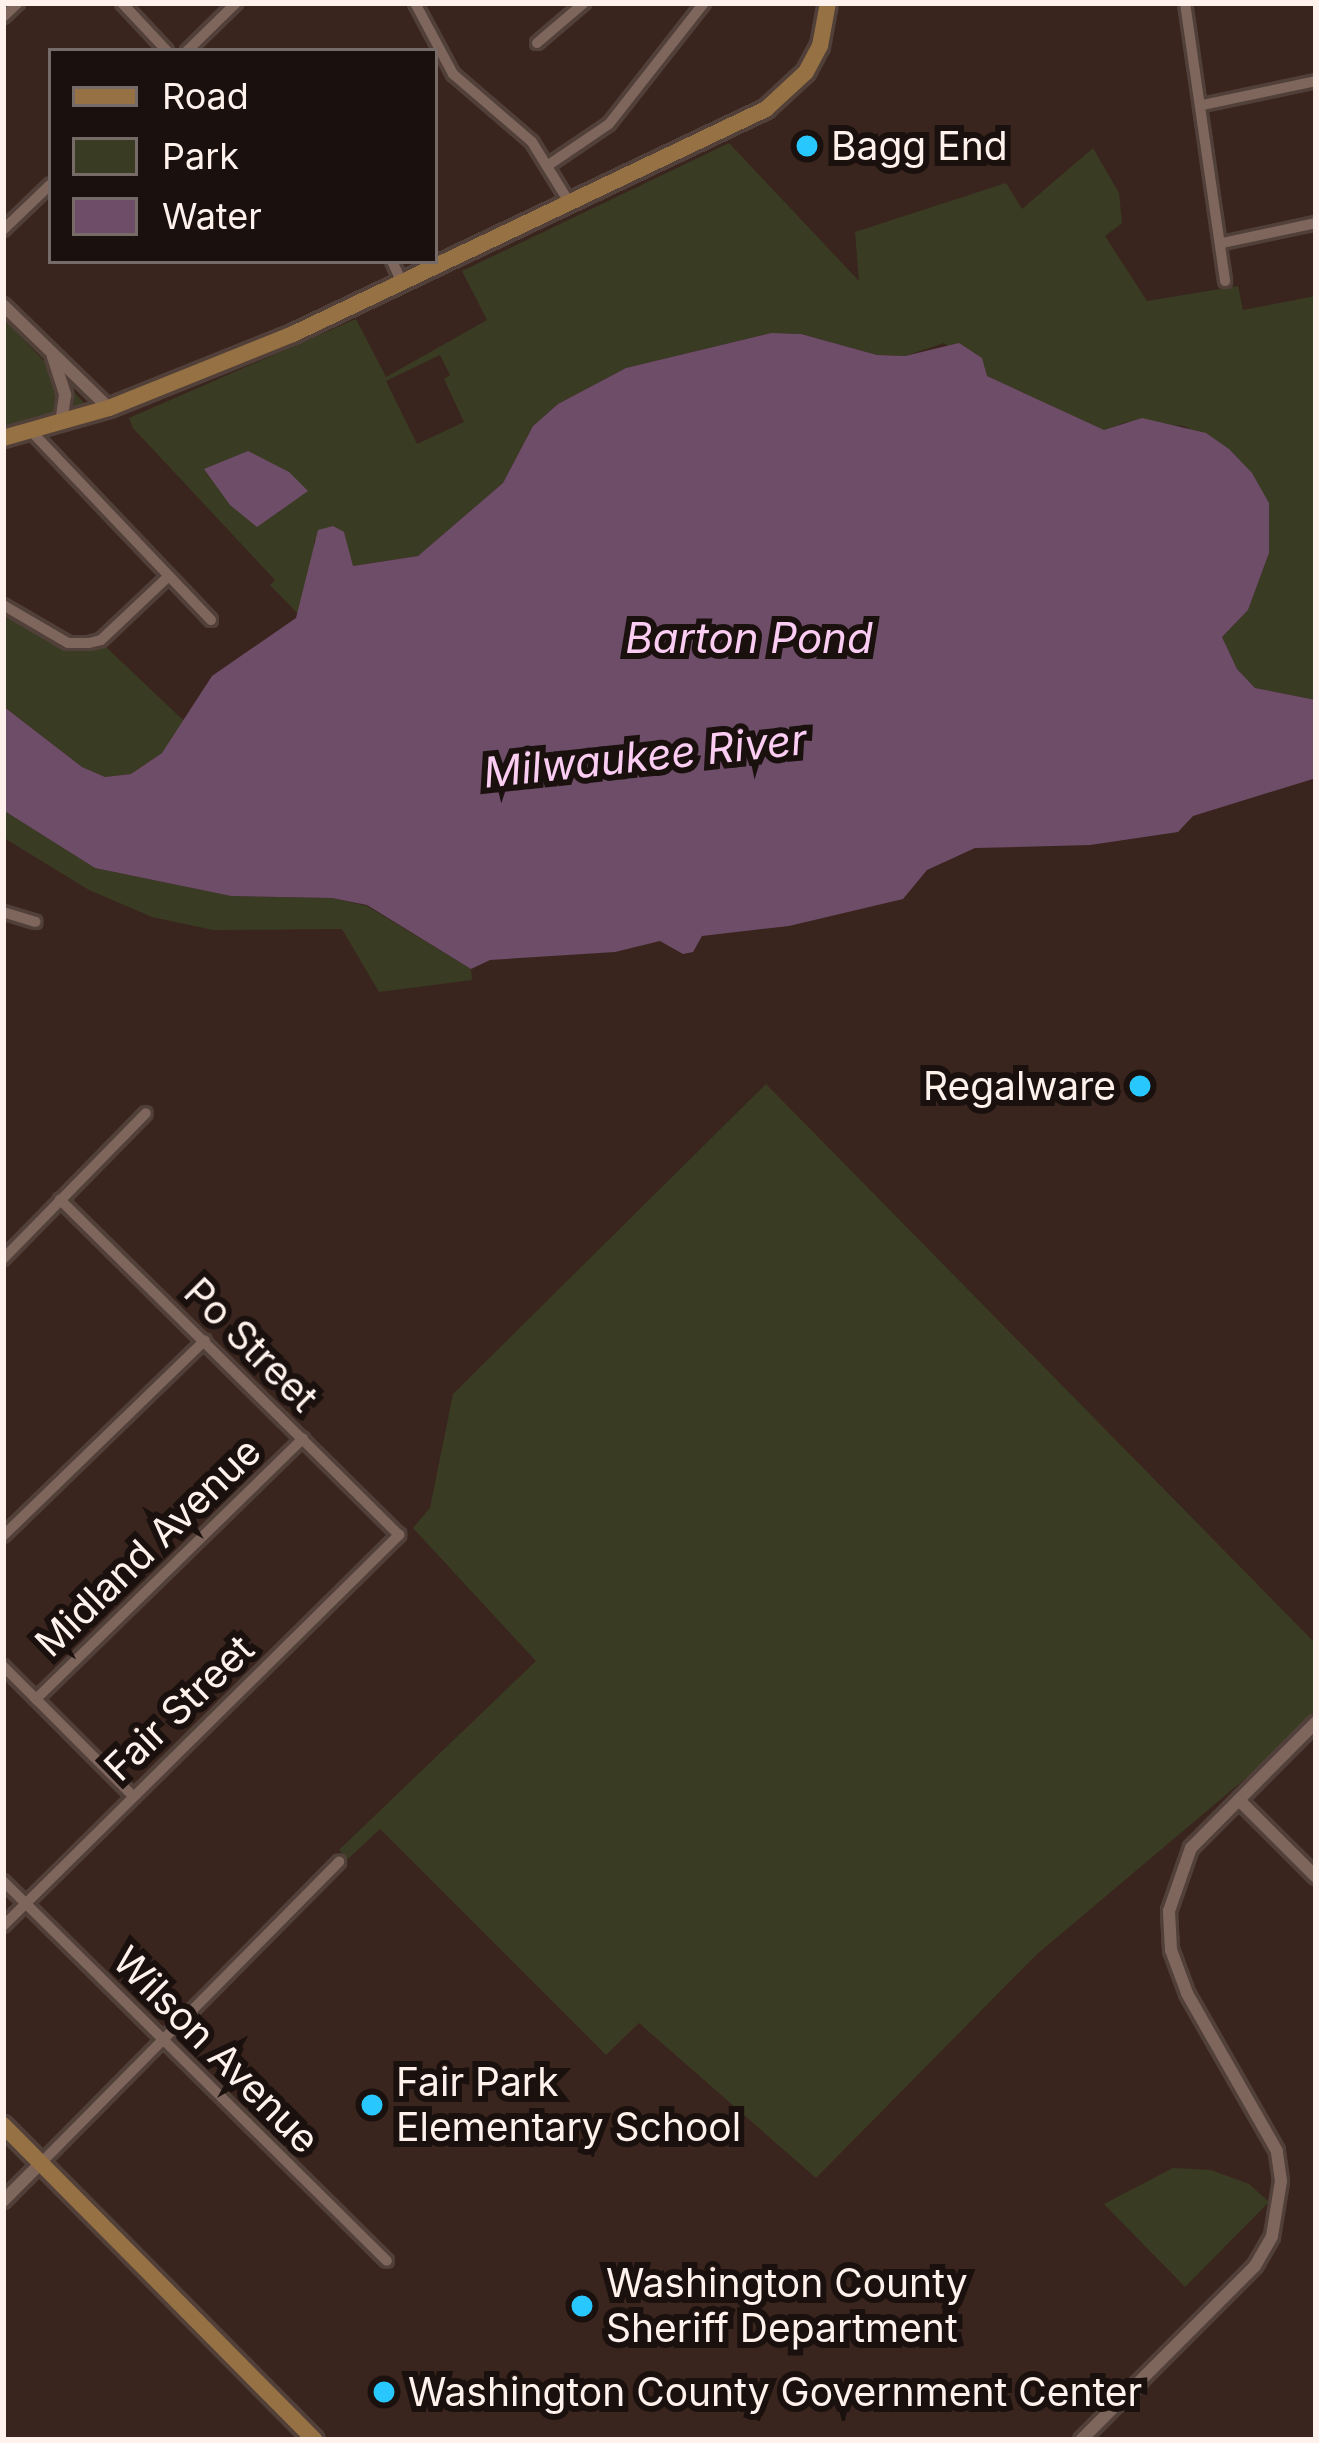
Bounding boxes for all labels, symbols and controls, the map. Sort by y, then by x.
legend [48,48,438,264]
text: Road [162,74,249,118]
place label: Bagg End [831,123,1008,169]
marker: Bagg End [794,133,820,159]
text: Park [162,134,239,178]
text: Water [162,194,262,238]
water label: Barton Pond [625,613,873,663]
water label: Milwaukee River [481,714,809,798]
place label: Regalware [923,1063,1116,1109]
marker: Regalware [1127,1073,1153,1099]
street label: Po Street [175,1269,327,1421]
street label: Midland Avenue [26,1428,270,1666]
street label: Fair Street [95,1625,263,1791]
street label: Wilson Avenue [103,1937,329,2163]
place label: Fair Park Elementary School [396,2060,741,2151]
marker: Fair Park Elementary School [359,2092,385,2118]
place label: Washington County Sheriff Department [606,2261,968,2352]
marker: Washington County Sheriff Department [569,2293,595,2319]
place label: Washington County Government Center [408,2369,1142,2415]
marker: Washington County Government Center [371,2379,397,2405]

